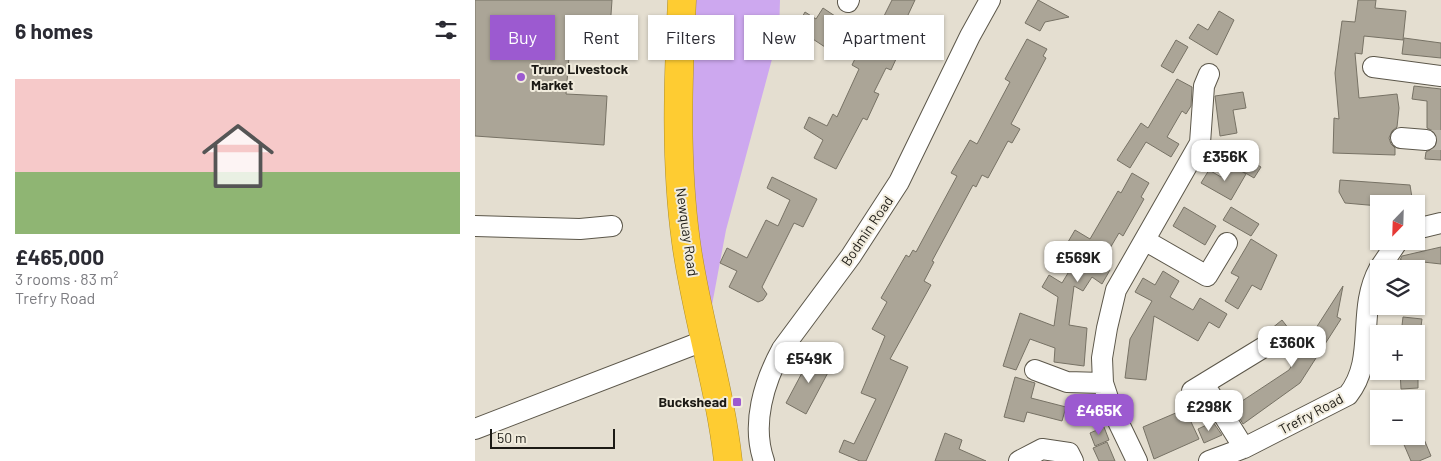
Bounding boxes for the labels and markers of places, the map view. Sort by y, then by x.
place label: Truro Livestock Market [531,60,629,93]
marker: Truro Livestock Market [515,71,527,83]
pin: £356K [1190,140,1260,182]
pin: £569K [1043,240,1113,283]
pin: £360K [1257,326,1327,368]
pin: £549K [774,342,844,384]
pin: £298K [1174,390,1244,432]
place label: Buckshead [658,393,727,410]
pin: £465K [1064,394,1134,436]
marker: Buckshead [731,396,743,408]

